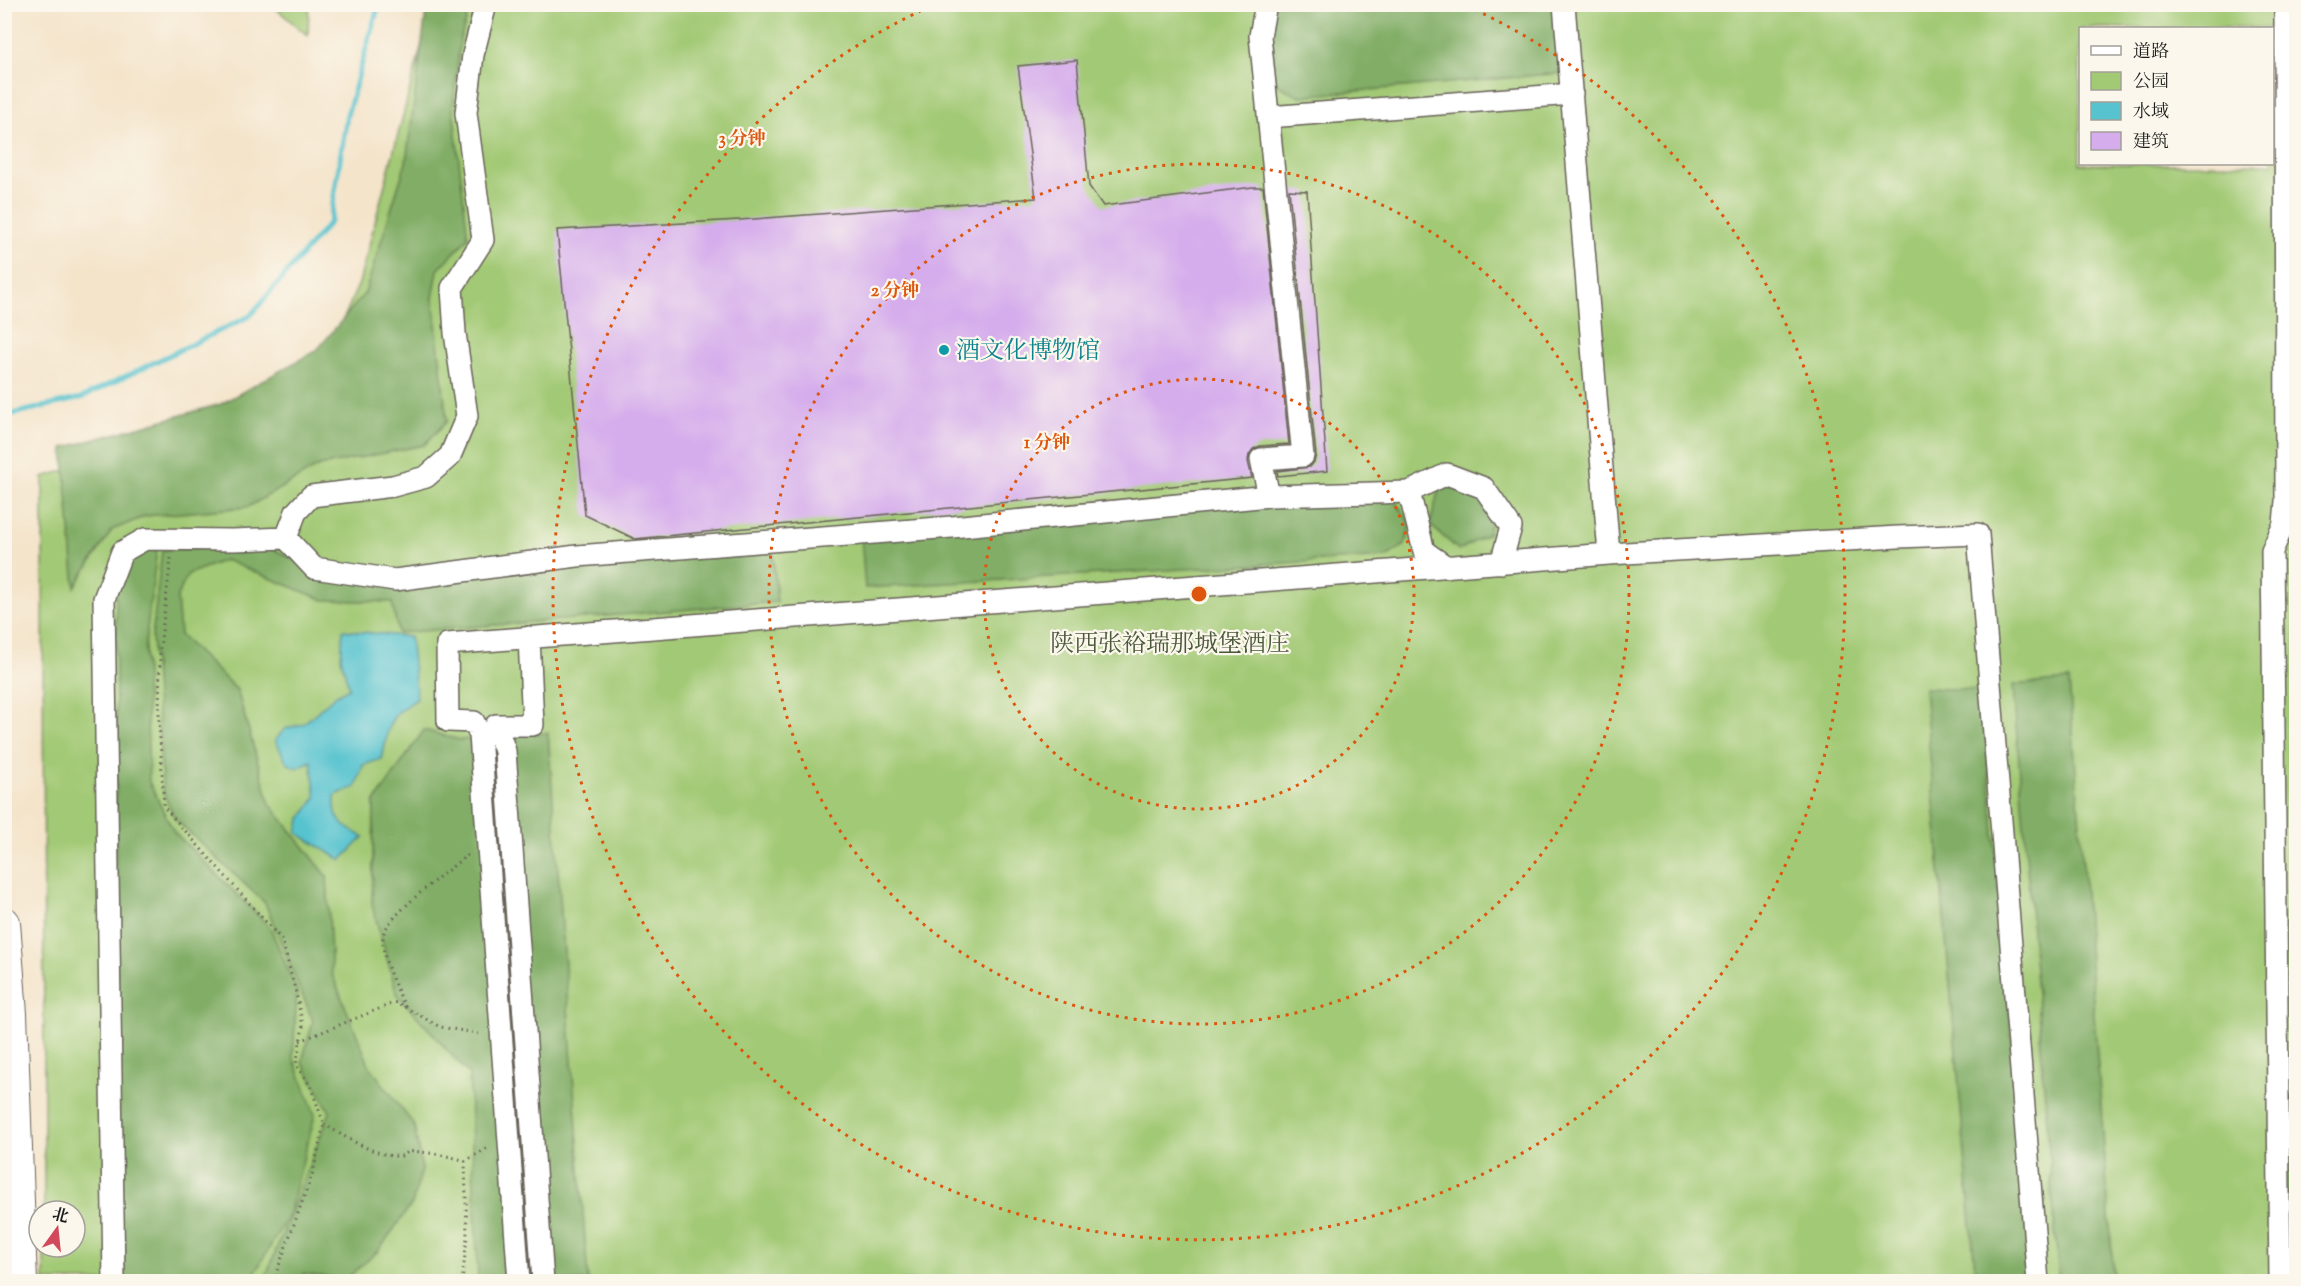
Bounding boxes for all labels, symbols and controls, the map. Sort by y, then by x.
legend [2079,27,2274,165]
text: 道路 [2133,40,2169,66]
text: 公园 [2133,70,2169,96]
text: 水域 [2133,100,2169,126]
text: 3 分钟 [718,127,766,153]
text: 建筑 [2133,130,2169,156]
text: 2 分钟 [871,279,919,305]
place label: 酒文化博物馆 [956,335,1100,369]
marker: 酒文化博物馆 [937,343,951,357]
text: 1 分钟 [1024,431,1070,457]
centre of rings [1189,584,1209,604]
park label: 陕西张裕瑞那城堡酒庄 [1050,628,1290,662]
north arrow [27,1199,87,1259]
text: 北 [50,1204,71,1230]

